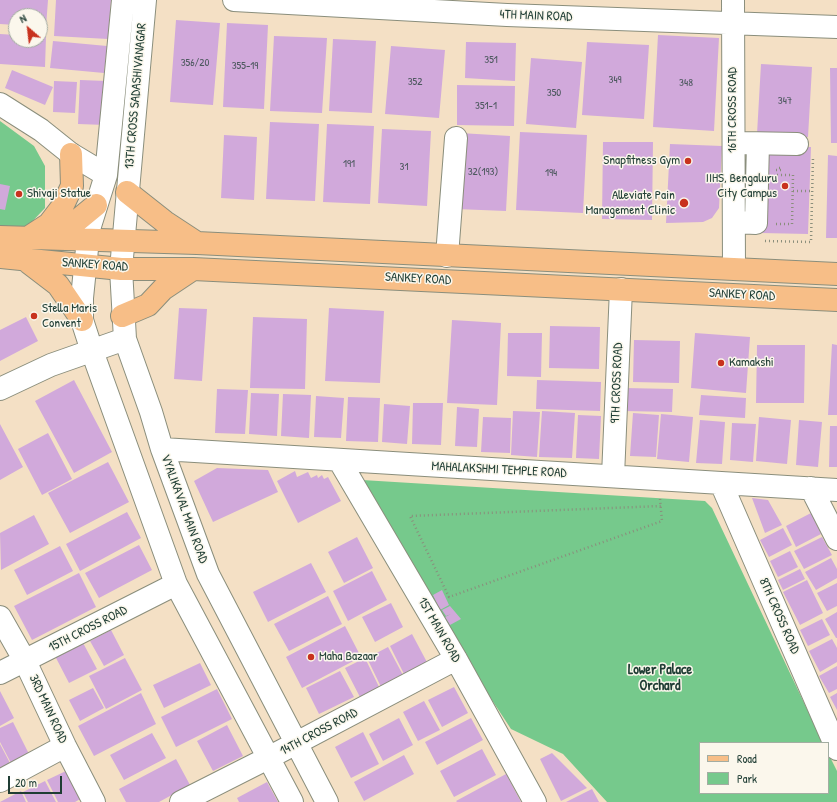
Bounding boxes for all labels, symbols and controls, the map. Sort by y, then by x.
street label: 4TH MAIN ROAD [499,7,573,25]
north arrow [8,8,48,48]
text: N [17,11,29,26]
street label: 13TH CROSS SADASHIVANAGAR [122,22,150,170]
house number: 351 [484,53,498,67]
house number: 356/20 [181,56,209,70]
house number: 355-19 [232,59,258,73]
street label: 16TH CROSS ROAD [725,67,741,153]
house number: 349 [608,73,622,87]
house number: 352 [408,75,422,89]
house number: 348 [679,76,693,90]
house number: 350 [547,86,561,100]
house number: 347 [778,94,792,108]
house number: 351-1 [475,99,497,113]
place label: Snapfitness Gym [603,153,680,169]
marker: Snapfitness Gym [683,156,693,166]
house number: 191 [343,157,355,171]
house number: 31 [400,160,408,174]
house number: 32(193) [468,165,498,179]
house number: 194 [545,166,557,180]
place label: IIHS, Bengaluru City Campus [706,171,777,202]
marker: IIHS, Bengaluru City Campus [780,181,790,191]
place label: Shivaji Statue [27,186,91,202]
place label: Alleviate Pain Management Clinic [586,188,675,219]
marker: Shivaji Statue [14,189,24,199]
marker: Alleviate Pain Management Clinic [678,197,690,209]
street label: SANKEY ROAD [61,255,129,275]
street label: SANKEY ROAD [385,269,451,289]
street label: SANKEY ROAD [709,285,775,305]
place label: Stella Maris Convent [42,301,97,332]
marker: Stella Maris Convent [29,311,39,321]
street label: 9TH CROSS ROAD [608,342,626,424]
place label: Kamakshi [729,355,774,371]
marker: Kamakshi [716,358,726,368]
street label: VYALIKAVAL MAIN ROAD [157,452,211,566]
street label: MAHALAKSHMI TEMPLE ROAD [431,459,567,481]
street label: 8TH CROSS ROAD [755,576,803,656]
street label: 1ST MAIN ROAD [414,595,464,665]
street label: 15TH CROSS ROAD [46,602,130,656]
place label: Maha Bazaar [319,649,378,665]
marker: Maha Bazaar [306,652,316,662]
district label: Lower Palace Orchard [628,662,692,694]
street label: 3RD MAIN ROAD [25,672,71,746]
street label: 14TH CROSS ROAD [278,705,360,759]
legend [699,742,829,794]
text: Road [737,750,757,767]
scale bar [10,768,64,794]
text: Park [737,770,757,787]
text: 20 m [15,774,37,791]

